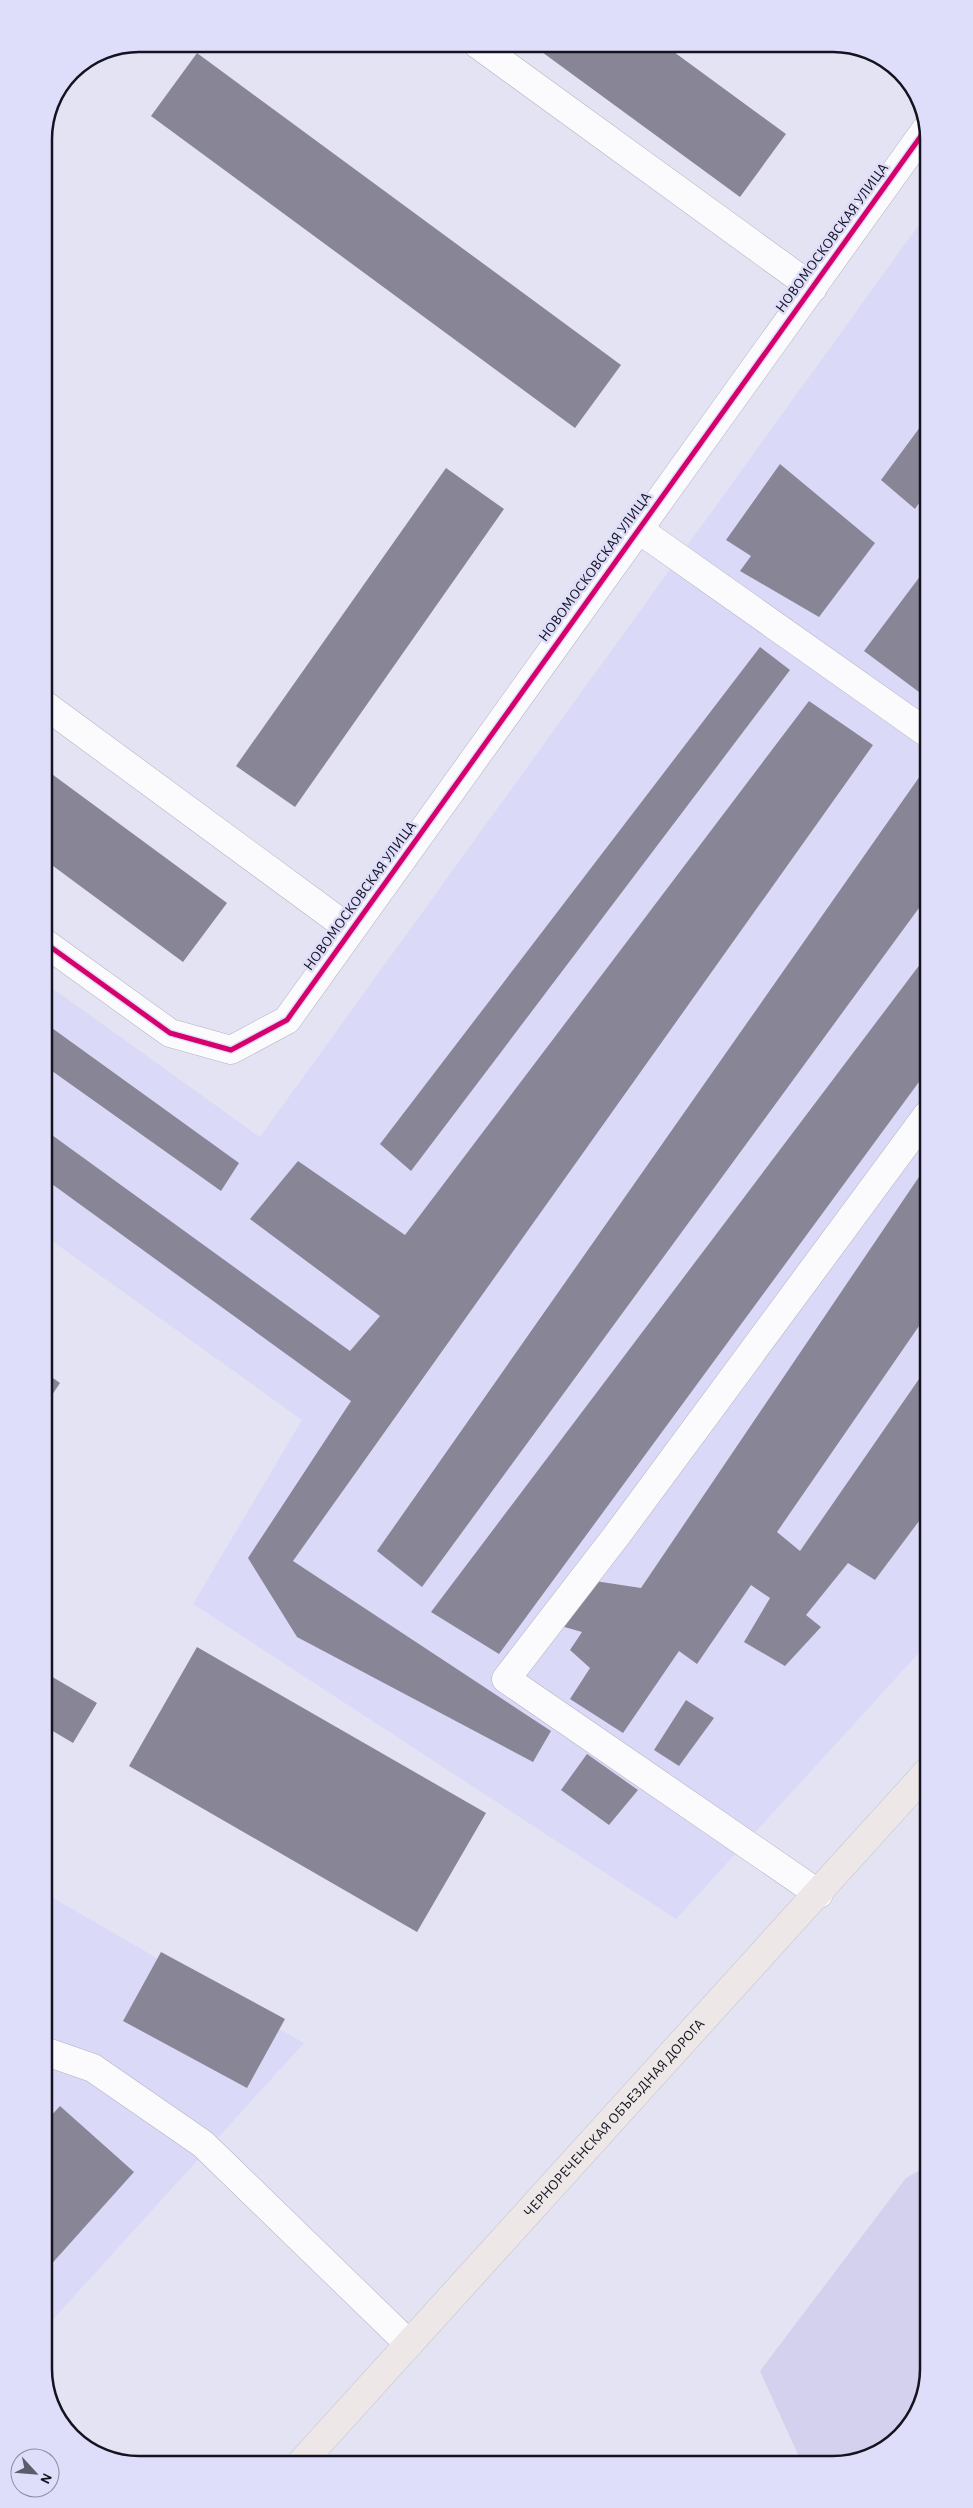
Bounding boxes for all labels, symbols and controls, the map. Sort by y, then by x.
street label: НОВОМОСКОВСКАЯ УЛИЦА [773,160,891,315]
street label: НОВОМОСКОВСКАЯ УЛИЦА [536,489,654,644]
street label: НОВОМОСКОВСКАЯ УЛИЦА [301,818,419,973]
street label: ЧЕРНОРЕЧЕНСКАЯ ОБЪЕЗДНАЯ ДОРОГА [521,2016,707,2219]
north arrow [10,2448,60,2498]
text: N [37,2471,54,2486]

